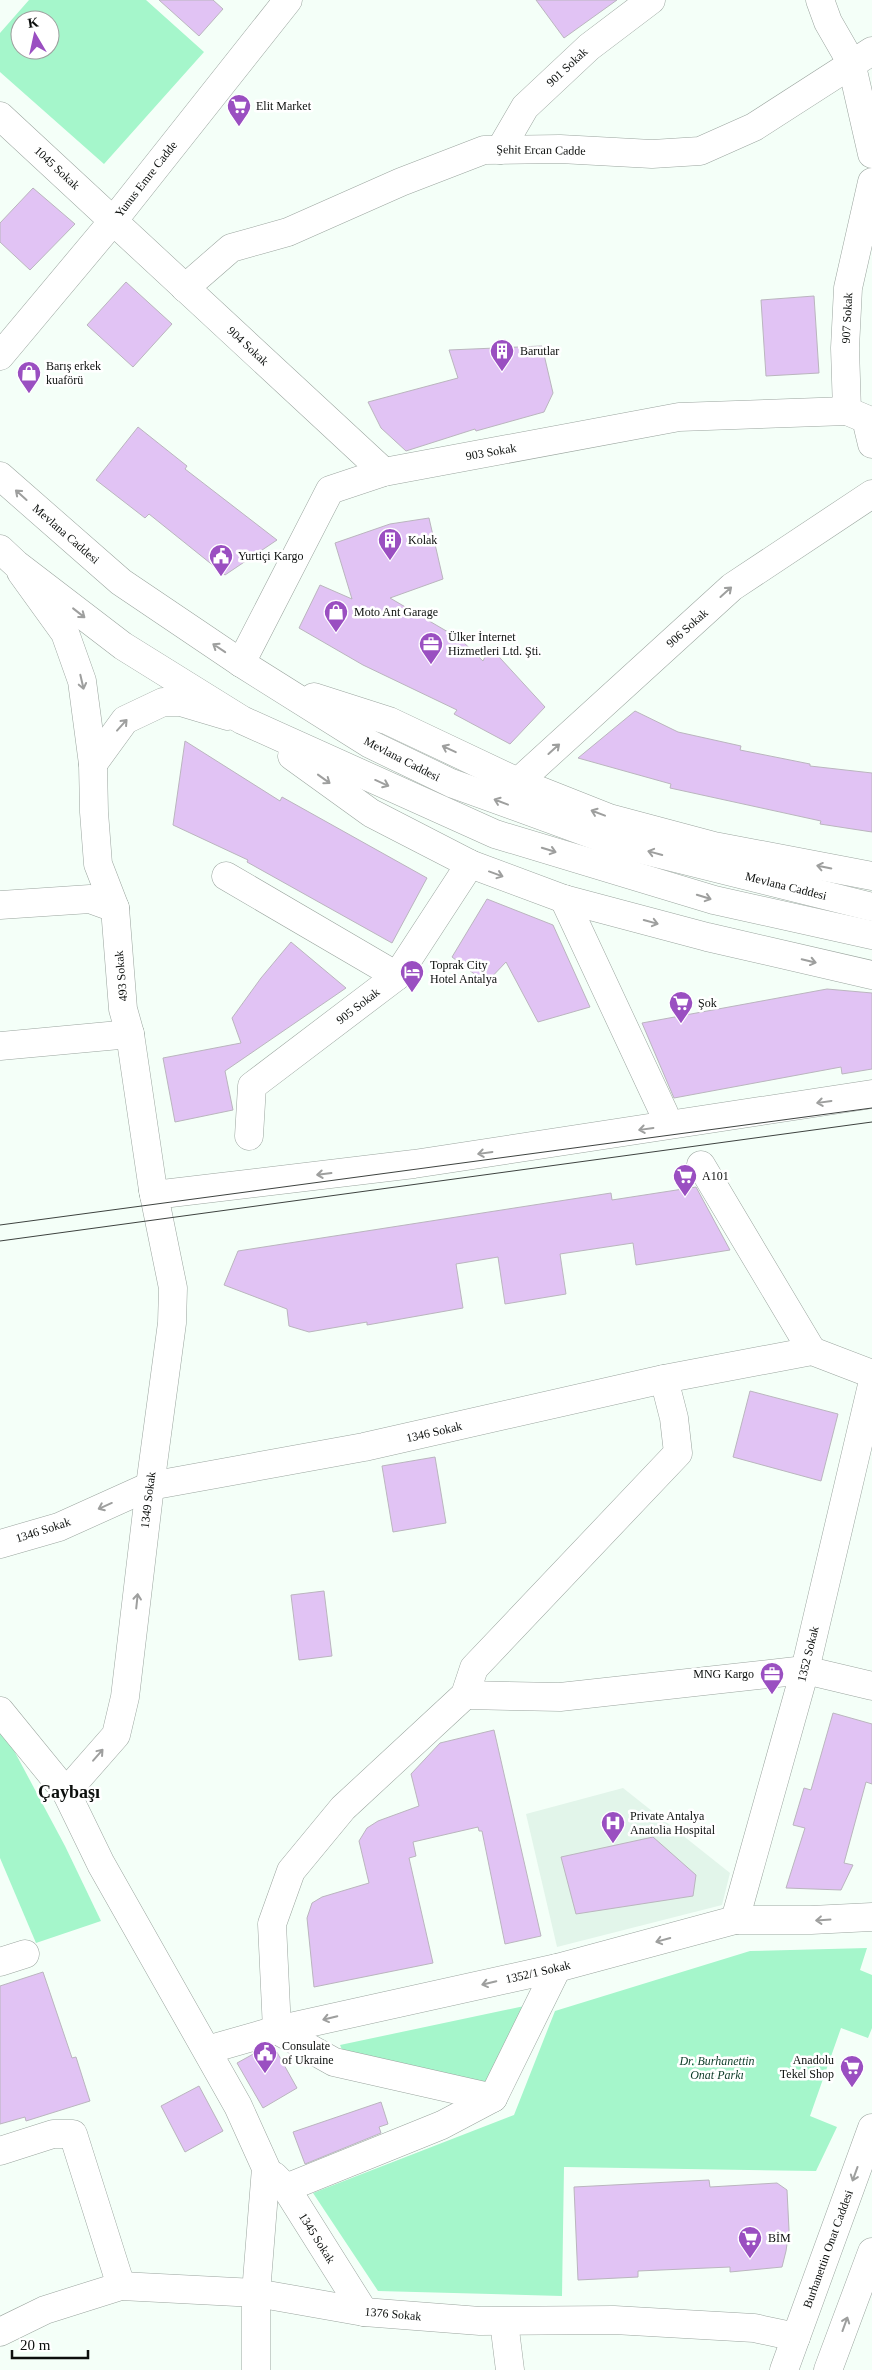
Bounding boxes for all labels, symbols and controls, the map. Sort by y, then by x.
north arrow [10,10,60,60]
text: K [26,14,40,31]
street label: 901 Sokak [544,44,590,90]
supermarket icon: Elit Market [226,93,252,127]
place label: Elit Market [256,99,312,113]
street label: Yunus Emre Cadde [112,138,180,220]
street label: Şehit Ercan Cadde [496,142,586,158]
street label: 1045 Sokak [31,143,83,193]
street label: 907 Sokak [839,292,855,344]
street label: 904 Sokak [225,323,271,369]
building icon: Barutlar [489,338,515,372]
place label: Barutlar [520,344,559,358]
place label: Barış erkek kuaförü [46,359,101,387]
shop icon: Barış erkek kuaförü [16,360,42,394]
street label: 903 Sokak [465,441,517,463]
one-way arrow [15,490,28,502]
street label: Mevlana Caddesi [30,501,103,567]
building icon: Kolak [377,527,403,561]
place label: Kolak [408,533,437,547]
public building icon: Yurtiçi Kargo [208,543,234,577]
place label: Yurtiçi Kargo [238,549,303,563]
one-way arrow [719,587,732,598]
shop icon: Moto Ant Garage [323,599,349,633]
place label: Moto Ant Garage [354,605,438,619]
street label: 906 Sokak [663,606,711,650]
one-way arrow [72,607,85,618]
place label: Ülker İnternet Hizmetleri Ltd. Şti. [448,630,541,658]
office icon: Ülker İnternet Hizmetleri Ltd. Şti. [418,631,444,665]
one-way arrow [212,643,226,653]
one-way arrow [78,673,87,689]
one-way arrow [116,719,128,732]
street label: Mevlana Caddesi [362,734,443,785]
one-way arrow [548,743,561,755]
one-way arrow [442,744,457,754]
one-way arrow [317,774,331,784]
one-way arrow [374,779,389,789]
one-way arrow [493,797,509,806]
one-way arrow [591,808,606,817]
one-way arrow [540,846,556,856]
one-way arrow [647,848,663,857]
one-way arrow [817,862,833,871]
street label: Mevlana Caddesi [744,869,829,903]
one-way arrow [488,870,503,879]
one-way arrow [696,892,712,902]
one-way arrow [643,918,659,928]
street label: 493 Sokak [112,950,130,1002]
one-way arrow [801,957,817,966]
place label: Toprak City Hotel Antalya [430,958,498,986]
hotel icon: Toprak City Hotel Antalya [399,959,425,993]
street label: 905 Sokak [334,985,382,1027]
supermarket icon: Şok [668,990,694,1024]
place label: Şok [698,996,717,1010]
one-way arrow [816,1098,832,1108]
one-way arrow [638,1124,654,1134]
one-way arrow [478,1148,494,1158]
supermarket icon: A101 [672,1163,698,1197]
place label: A101 [702,1169,729,1183]
one-way arrow [317,1170,333,1180]
street label: 1346 Sokak [405,1419,463,1445]
street label: 1349 Sokak [138,1471,158,1529]
one-way arrow [98,1502,113,1512]
street label: 1346 Sokak [14,1515,72,1545]
one-way arrow [132,1593,142,1609]
street label: 1352 Sokak [794,1625,822,1683]
office icon: MNG Kargo [759,1661,785,1695]
place label: MNG Kargo [693,1667,754,1681]
one-way arrow [92,1749,103,1762]
district label: Çaybaşı [38,1782,100,1802]
place label: Private Antalya Anatolia Hospital [630,1809,716,1837]
hospital icon: Private Antalya Anatolia Hospital [600,1810,626,1844]
one-way arrow [816,1915,832,1924]
one-way arrow [656,1935,672,1945]
street label: 1352/1 Sokak [504,1958,572,1986]
one-way arrow [481,1979,497,1988]
one-way arrow [323,2014,339,2023]
place label: Consulate of Ukraine [282,2039,334,2067]
public building icon: Consulate of Ukraine [252,2040,278,2074]
place label: Anadolu Tekel Shop [780,2053,834,2081]
park label: Dr. Burhanettin Onat Parkı [678,2054,755,2082]
supermarket icon: Anadolu Tekel Shop [839,2054,865,2088]
one-way arrow [850,2166,859,2181]
street label: Burhanettin Onat Caddesi [800,2187,856,2310]
street label: 1345 Sokak [296,2210,338,2266]
supermarket icon: BİM [737,2225,763,2259]
place label: BİM [768,2231,791,2245]
street label: 1376 Sokak [364,2305,422,2323]
one-way arrow [841,2317,850,2332]
scale bar [12,2328,89,2360]
text: 20 m [20,2337,51,2353]

